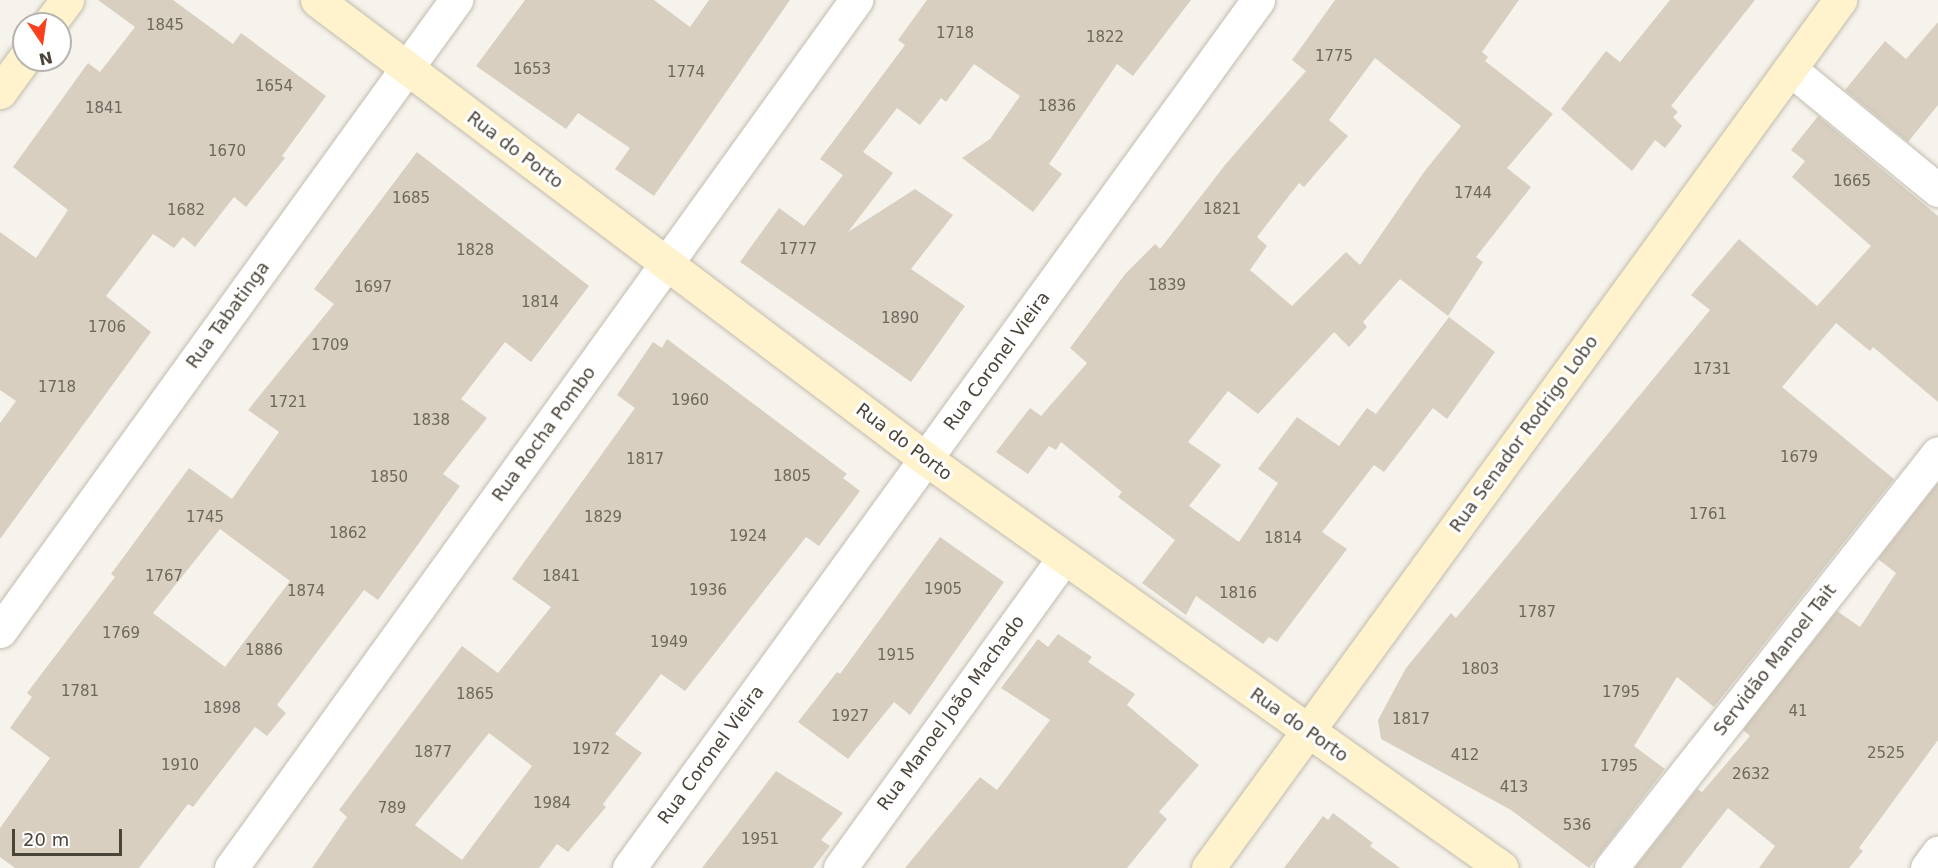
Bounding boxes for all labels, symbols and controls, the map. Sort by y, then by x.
north arrow [12,12,72,72]
house number: 1845 [146,17,184,35]
house number: 1718 [936,25,974,43]
house number: 1822 [1086,29,1124,47]
text: N [37,47,54,69]
house number: 1775 [1315,48,1353,66]
house number: 1653 [513,61,551,79]
house number: 1774 [667,64,705,82]
house number: 1654 [255,78,293,96]
house number: 1836 [1038,98,1076,116]
house number: 1841 [85,100,123,118]
street label: Rua do Porto [463,107,567,193]
house number: 1670 [208,143,246,161]
house number: 1665 [1833,173,1871,191]
house number: 1744 [1454,185,1492,203]
house number: 1685 [392,190,430,208]
house number: 1821 [1203,201,1241,219]
house number: 1682 [167,202,205,220]
house number: 1777 [779,241,817,259]
house number: 1828 [456,242,494,260]
street label: Rua Tabatinga [182,257,274,373]
house number: 1839 [1148,277,1186,295]
house number: 1697 [354,279,392,297]
street label: Rua Coronel Vieira [939,287,1055,435]
house number: 1814 [521,294,559,312]
house number: 1890 [881,310,919,328]
house number: 1706 [88,319,126,337]
street label: Rua Senador Rodrigo Lobo [1445,331,1603,537]
house number: 1709 [311,337,349,355]
house number: 1731 [1693,361,1731,379]
street label: Rua Rocha Pombo [488,362,600,506]
house number: 1718 [38,379,76,397]
house number: 1960 [671,392,709,410]
house number: 1721 [269,394,307,412]
street label: Rua do Porto [852,399,956,485]
house number: 1838 [412,412,450,430]
house number: 1679 [1780,449,1818,467]
house number: 1817 [626,451,664,469]
house number: 1805 [773,468,811,486]
house number: 1850 [370,469,408,487]
house number: 1761 [1689,506,1727,524]
house number: 1745 [186,509,224,527]
house number: 1829 [584,509,622,527]
house number: 1862 [329,525,367,543]
house number: 1924 [729,528,767,546]
house number: 1814 [1264,530,1302,548]
house number: 1767 [145,568,183,586]
house number: 1841 [542,568,580,586]
street label: Servidão Manoel Tait [1709,580,1841,740]
house number: 1905 [924,581,962,599]
house number: 1936 [689,582,727,600]
house number: 1874 [287,583,325,601]
house number: 1816 [1219,585,1257,603]
house number: 1787 [1518,604,1556,622]
street label: Rua Manoel João Machado [873,611,1029,815]
house number: 1769 [102,625,140,643]
house number: 1949 [650,634,688,652]
house number: 1886 [245,642,283,660]
house number: 1915 [877,647,915,665]
house number: 1803 [1461,661,1499,679]
street label: Rua Coronel Vieira [653,681,769,829]
house number: 1781 [61,683,99,701]
street label: Rua do Porto [1246,683,1352,767]
house number: 1795 [1602,684,1640,702]
house number: 1865 [456,686,494,704]
house number: 1898 [203,700,241,718]
house number: 41 [1788,703,1808,721]
house number: 1927 [831,708,869,726]
house number: 1817 [1392,711,1430,729]
house number: 1972 [572,741,610,759]
house number: 1877 [414,744,452,762]
house number: 2525 [1867,745,1905,763]
house number: 412 [1451,747,1479,765]
house number: 1910 [161,757,199,775]
house number: 1795 [1600,758,1638,776]
house number: 2632 [1732,766,1770,784]
house number: 413 [1500,779,1528,797]
house number: 1984 [533,795,571,813]
house number: 789 [378,800,406,818]
scale bar [15,817,124,855]
house number: 536 [1563,817,1591,835]
text: 20 m [23,829,69,850]
house number: 1951 [741,831,779,849]

